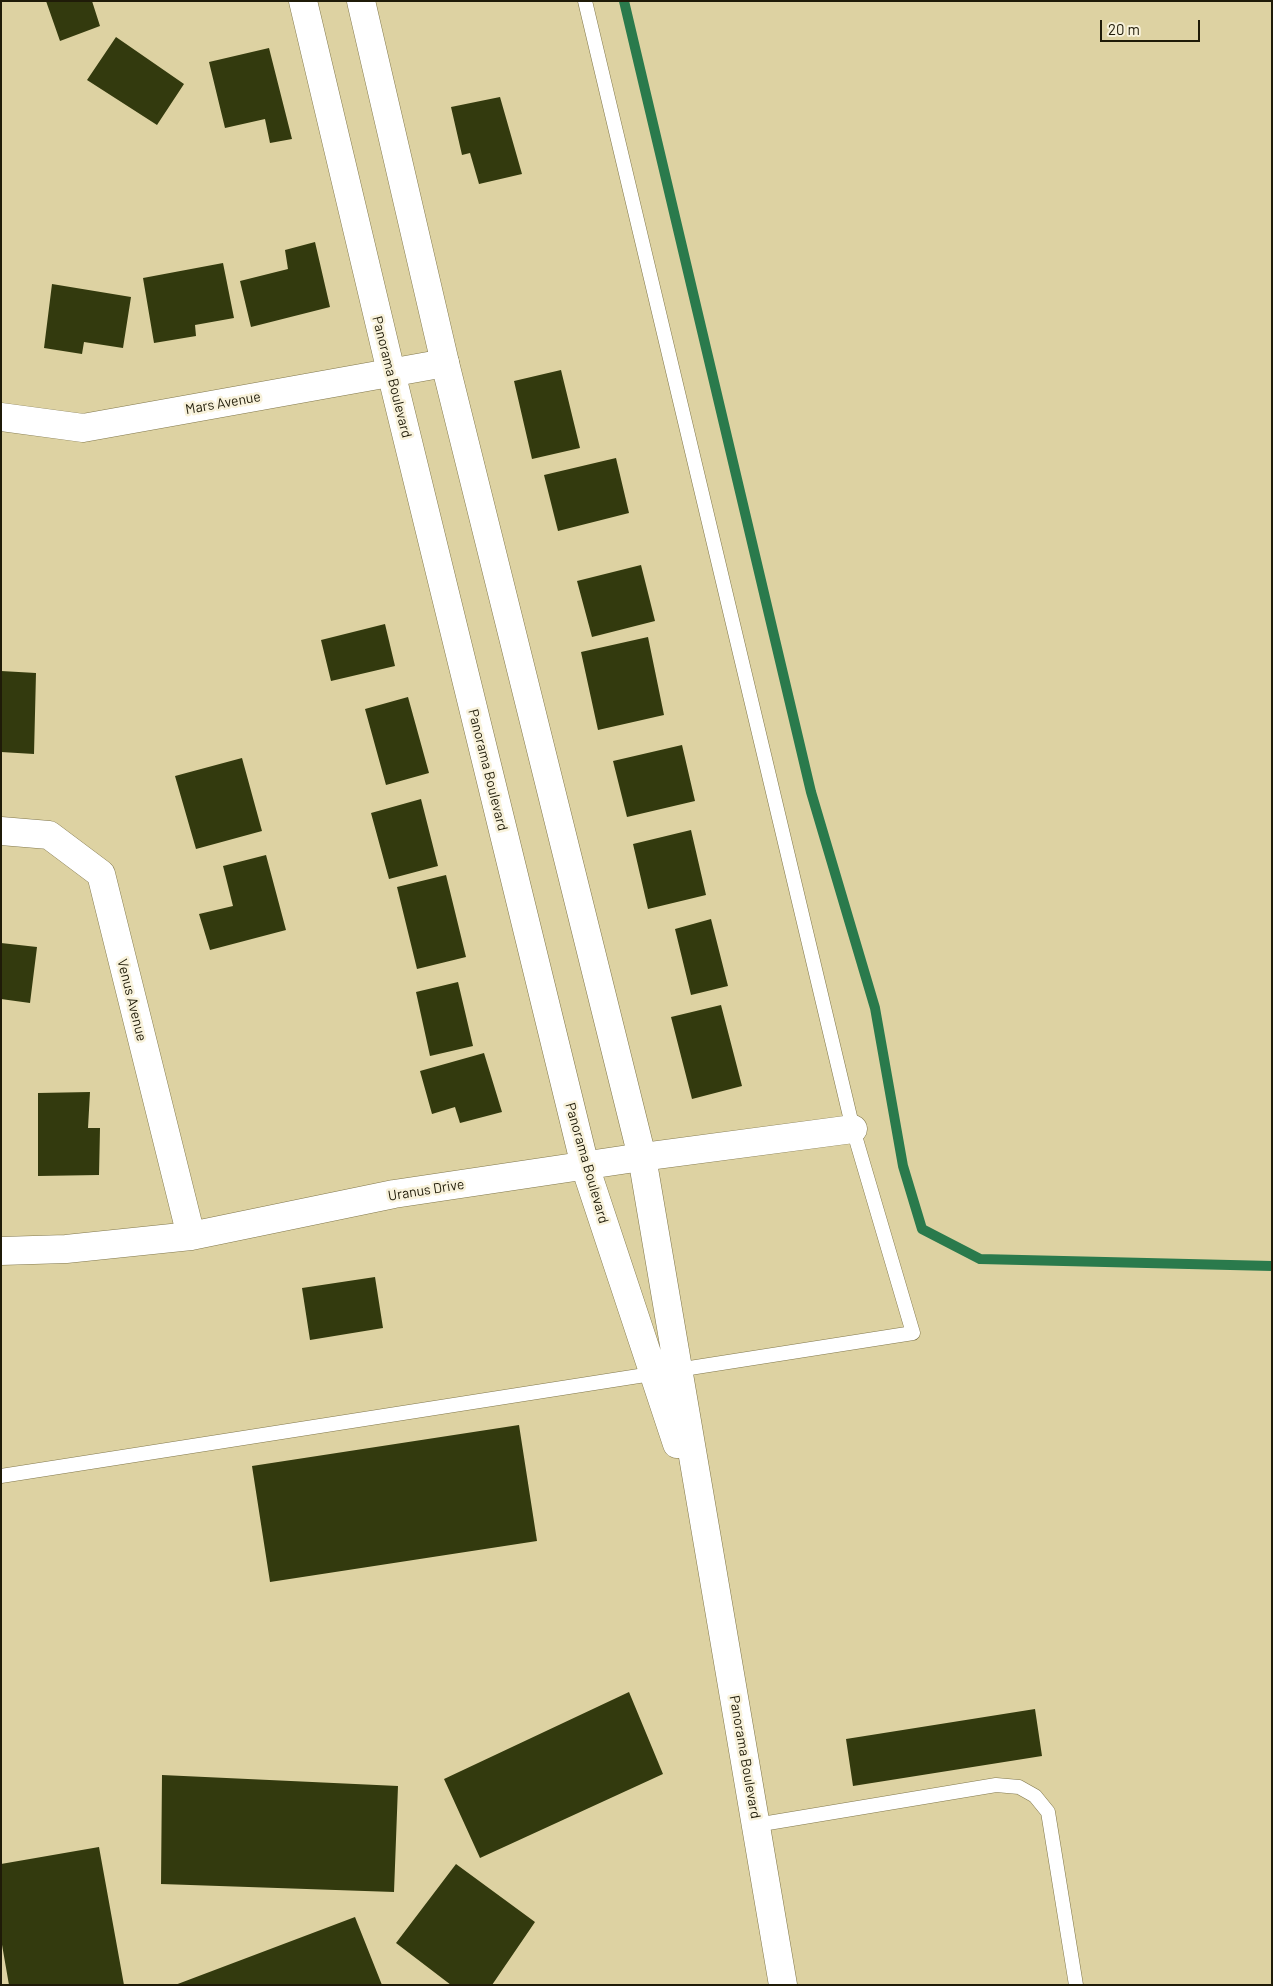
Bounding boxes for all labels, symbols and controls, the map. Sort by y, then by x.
scale bar [1103,10,1203,42]
text: 20 m [1108,20,1140,38]
street label: Panorama Boulevard [369,314,415,440]
street label: Mars Avenue [184,388,262,418]
street label: Panorama Boulevard [465,707,511,833]
street label: Venus Avenue [114,957,150,1043]
street label: Panorama Boulevard [562,1101,612,1225]
street label: Uranus Drive [387,1176,465,1204]
street label: Panorama Boulevard [726,1694,764,1820]

